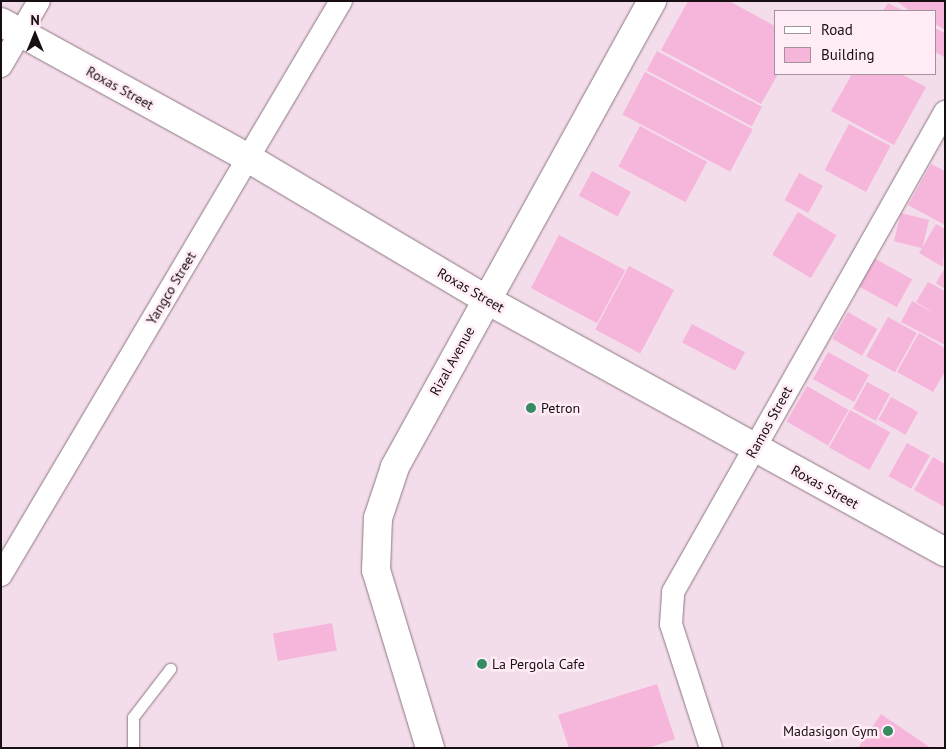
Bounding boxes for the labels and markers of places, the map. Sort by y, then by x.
place label: Petron [541,400,580,416]
marker: Petron [525,402,537,414]
place label: La Pergola Cafe [492,656,585,672]
marker: La Pergola Cafe [476,658,488,670]
place label: Madasigon Gym [783,723,878,739]
marker: Madasigon Gym [882,725,894,737]

